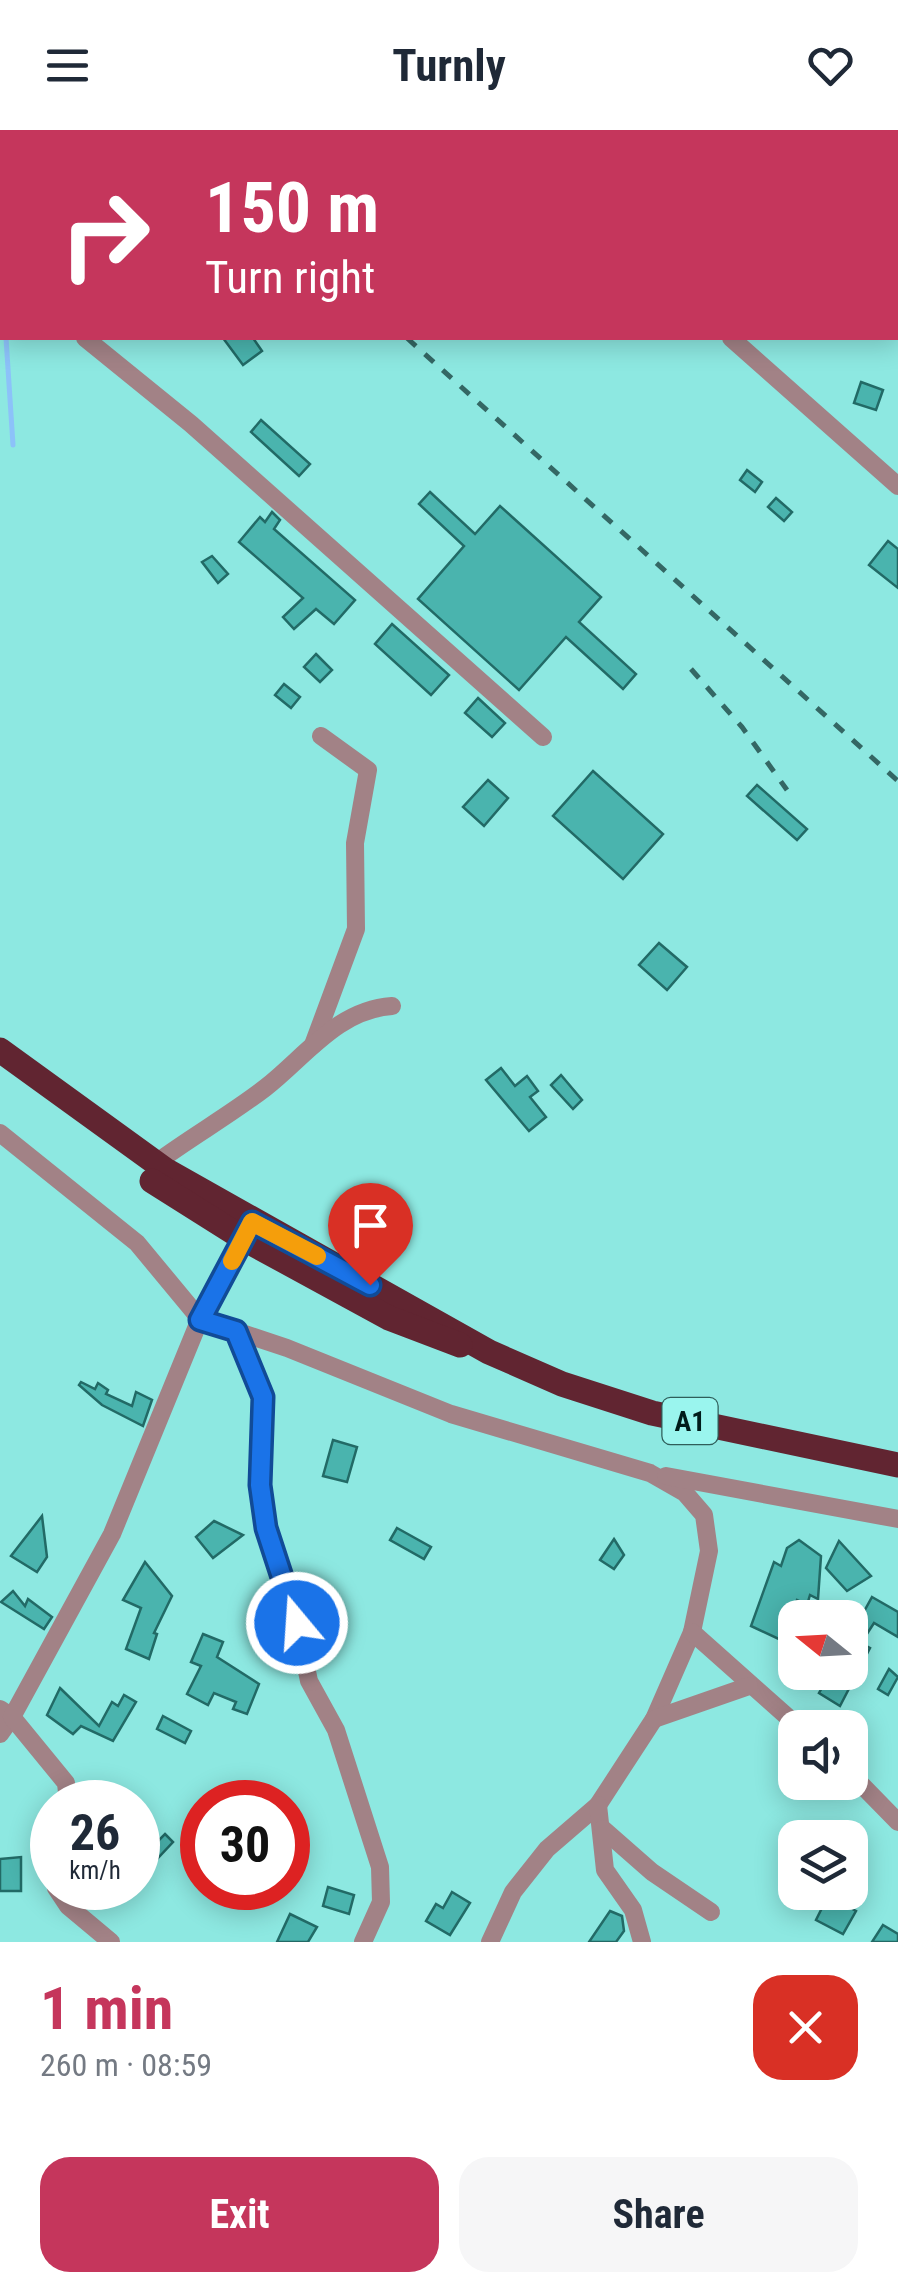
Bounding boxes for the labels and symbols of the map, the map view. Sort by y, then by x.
pin [328,1183,413,1286]
road number: A1 [662,1398,718,1444]
position arrow [245,1571,349,1675]
north arrow [778,1600,868,1690]
speed limit sign: 30 [180,1780,310,1910]

